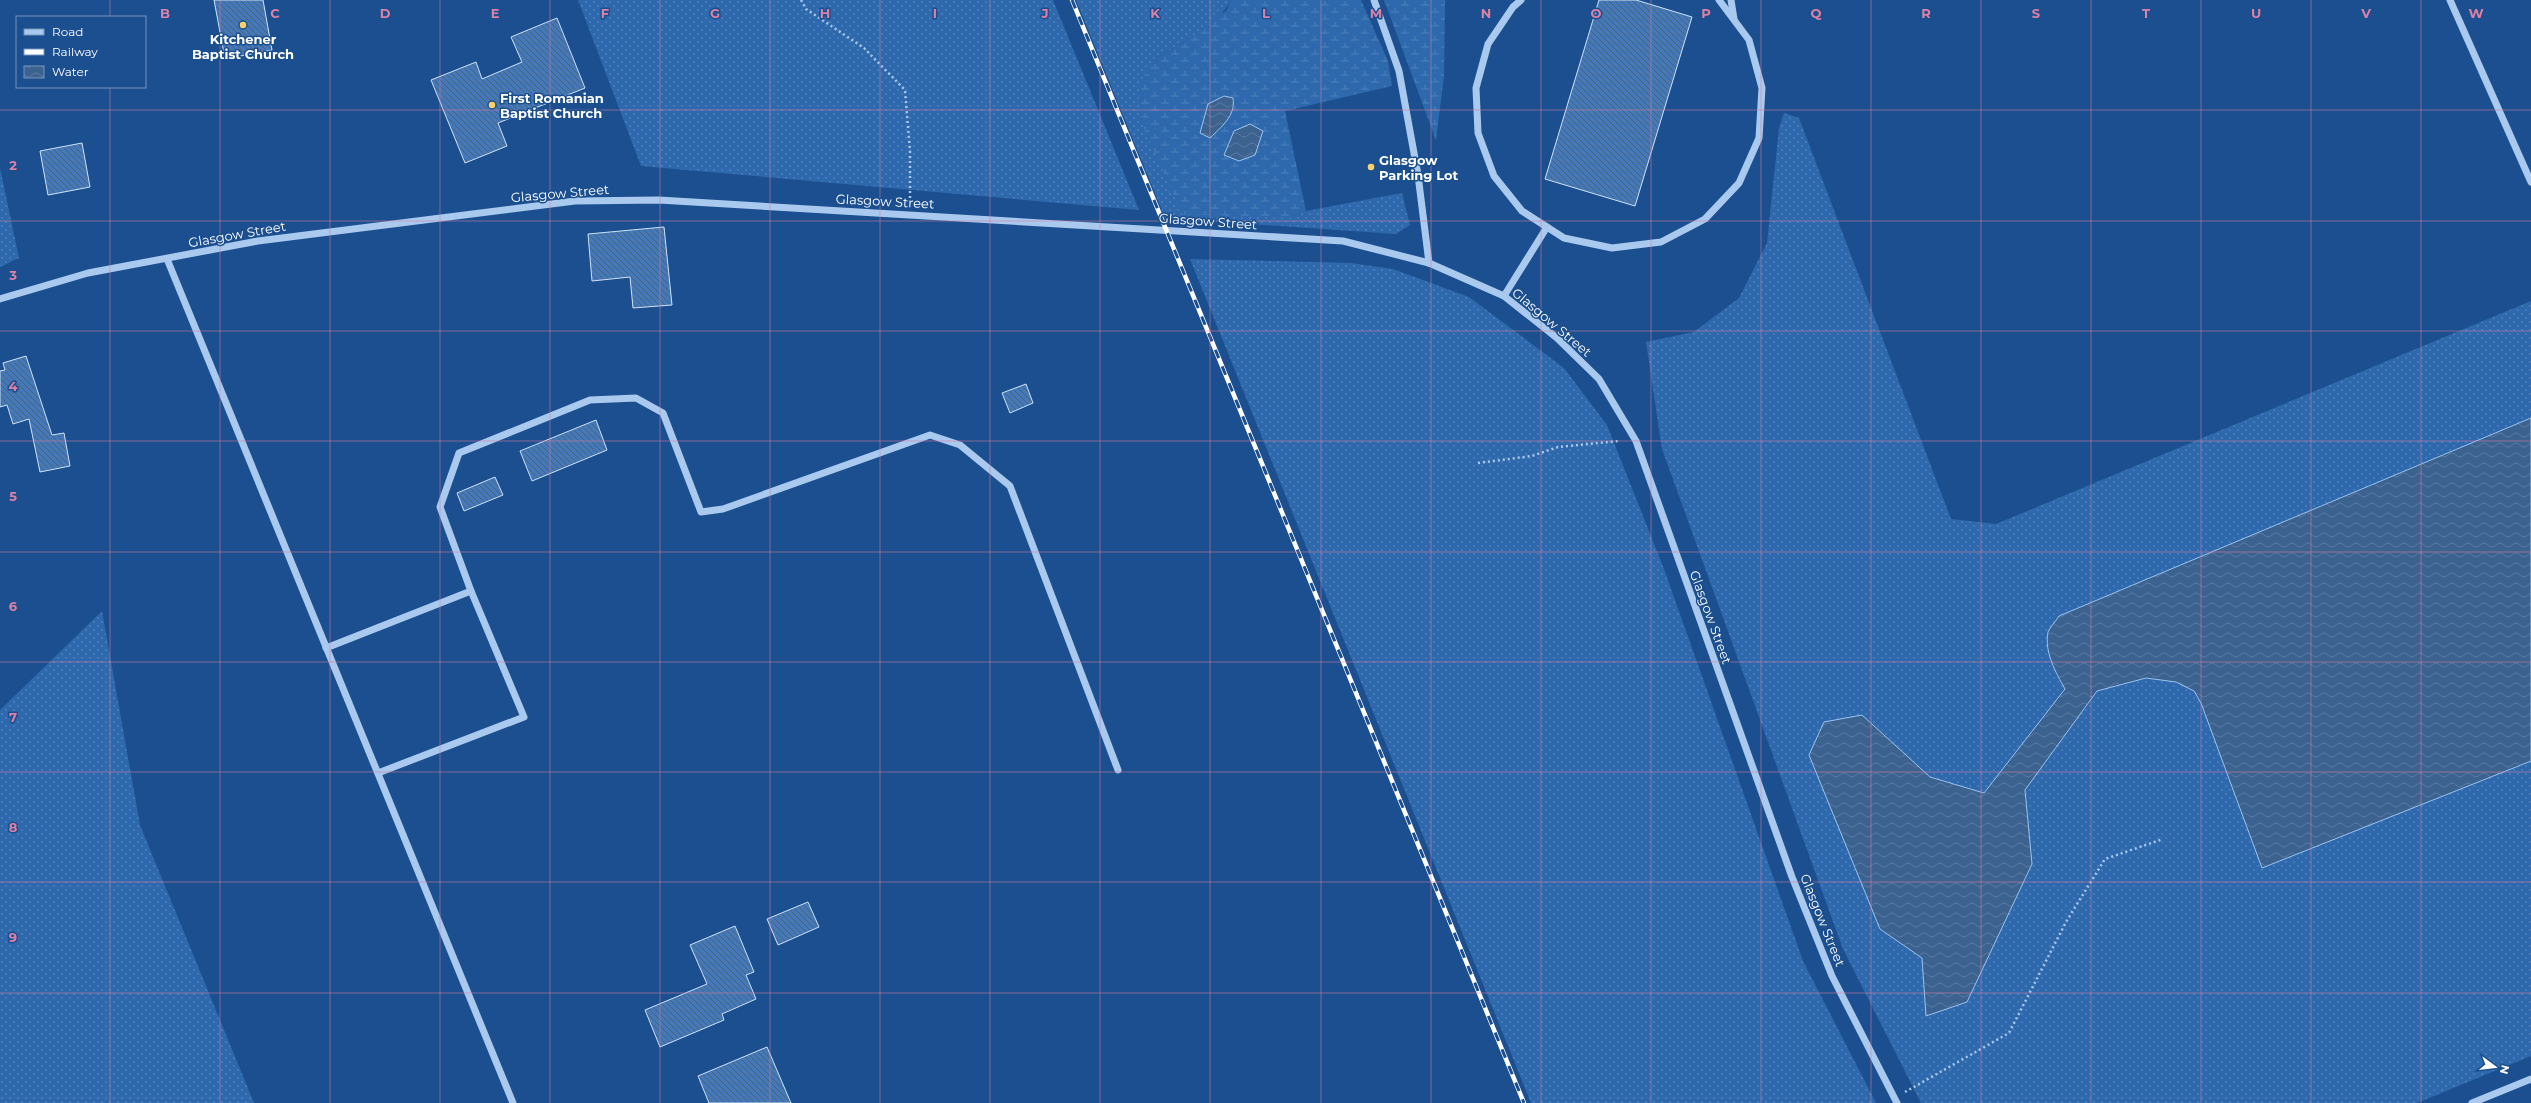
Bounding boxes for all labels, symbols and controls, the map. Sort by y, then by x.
text: B [160,5,170,21]
text: C [270,5,280,21]
text: D [380,5,391,21]
text: E [491,5,500,21]
text: F [601,5,609,21]
text: G [710,5,720,21]
text: H [820,5,830,21]
text: I [933,5,937,21]
text: J [1040,5,1049,21]
text: K [1150,5,1160,21]
text: L [1262,5,1270,21]
text: M [1370,5,1382,21]
text: N [1481,5,1491,21]
text: O [1591,5,1602,21]
text: P [1701,5,1711,21]
text: Q [1811,5,1822,21]
text: R [1921,5,1931,21]
text: S [2032,5,2040,21]
text: T [2142,5,2150,21]
text: U [2251,5,2261,21]
text: V [2360,5,2371,21]
text: W [2468,5,2484,21]
legend [16,16,146,88]
marker: Kitchener Baptist Church [238,20,248,30]
text: Road [52,24,83,39]
place label: Kitchener Baptist Church [192,31,294,62]
text: Railway [52,44,98,59]
text: Water [52,64,89,79]
place label: First Romanian Baptist Church [500,90,604,121]
marker: First Romanian Baptist Church [487,100,497,110]
place label: Glasgow Parking Lot [1379,152,1458,183]
text: 2 [9,157,17,173]
marker: Glasgow Parking Lot [1366,162,1376,172]
street label: Glasgow Street [510,181,610,205]
street label: Glasgow Street [835,190,935,212]
street label: Glasgow Street [1158,210,1258,232]
street label: Glasgow Street [187,218,287,250]
text: 3 [8,267,17,283]
street label: Glasgow Street [1509,284,1595,360]
text: 4 [9,378,18,394]
text: 5 [9,488,17,504]
street label: Glasgow Street [1687,568,1735,666]
text: 6 [9,598,18,614]
text: 7 [9,709,17,725]
text: 8 [9,819,18,835]
street label: Glasgow Street [1797,871,1849,969]
text: 9 [9,929,17,945]
north arrow [2475,1047,2515,1087]
text: N [2497,1063,2513,1076]

